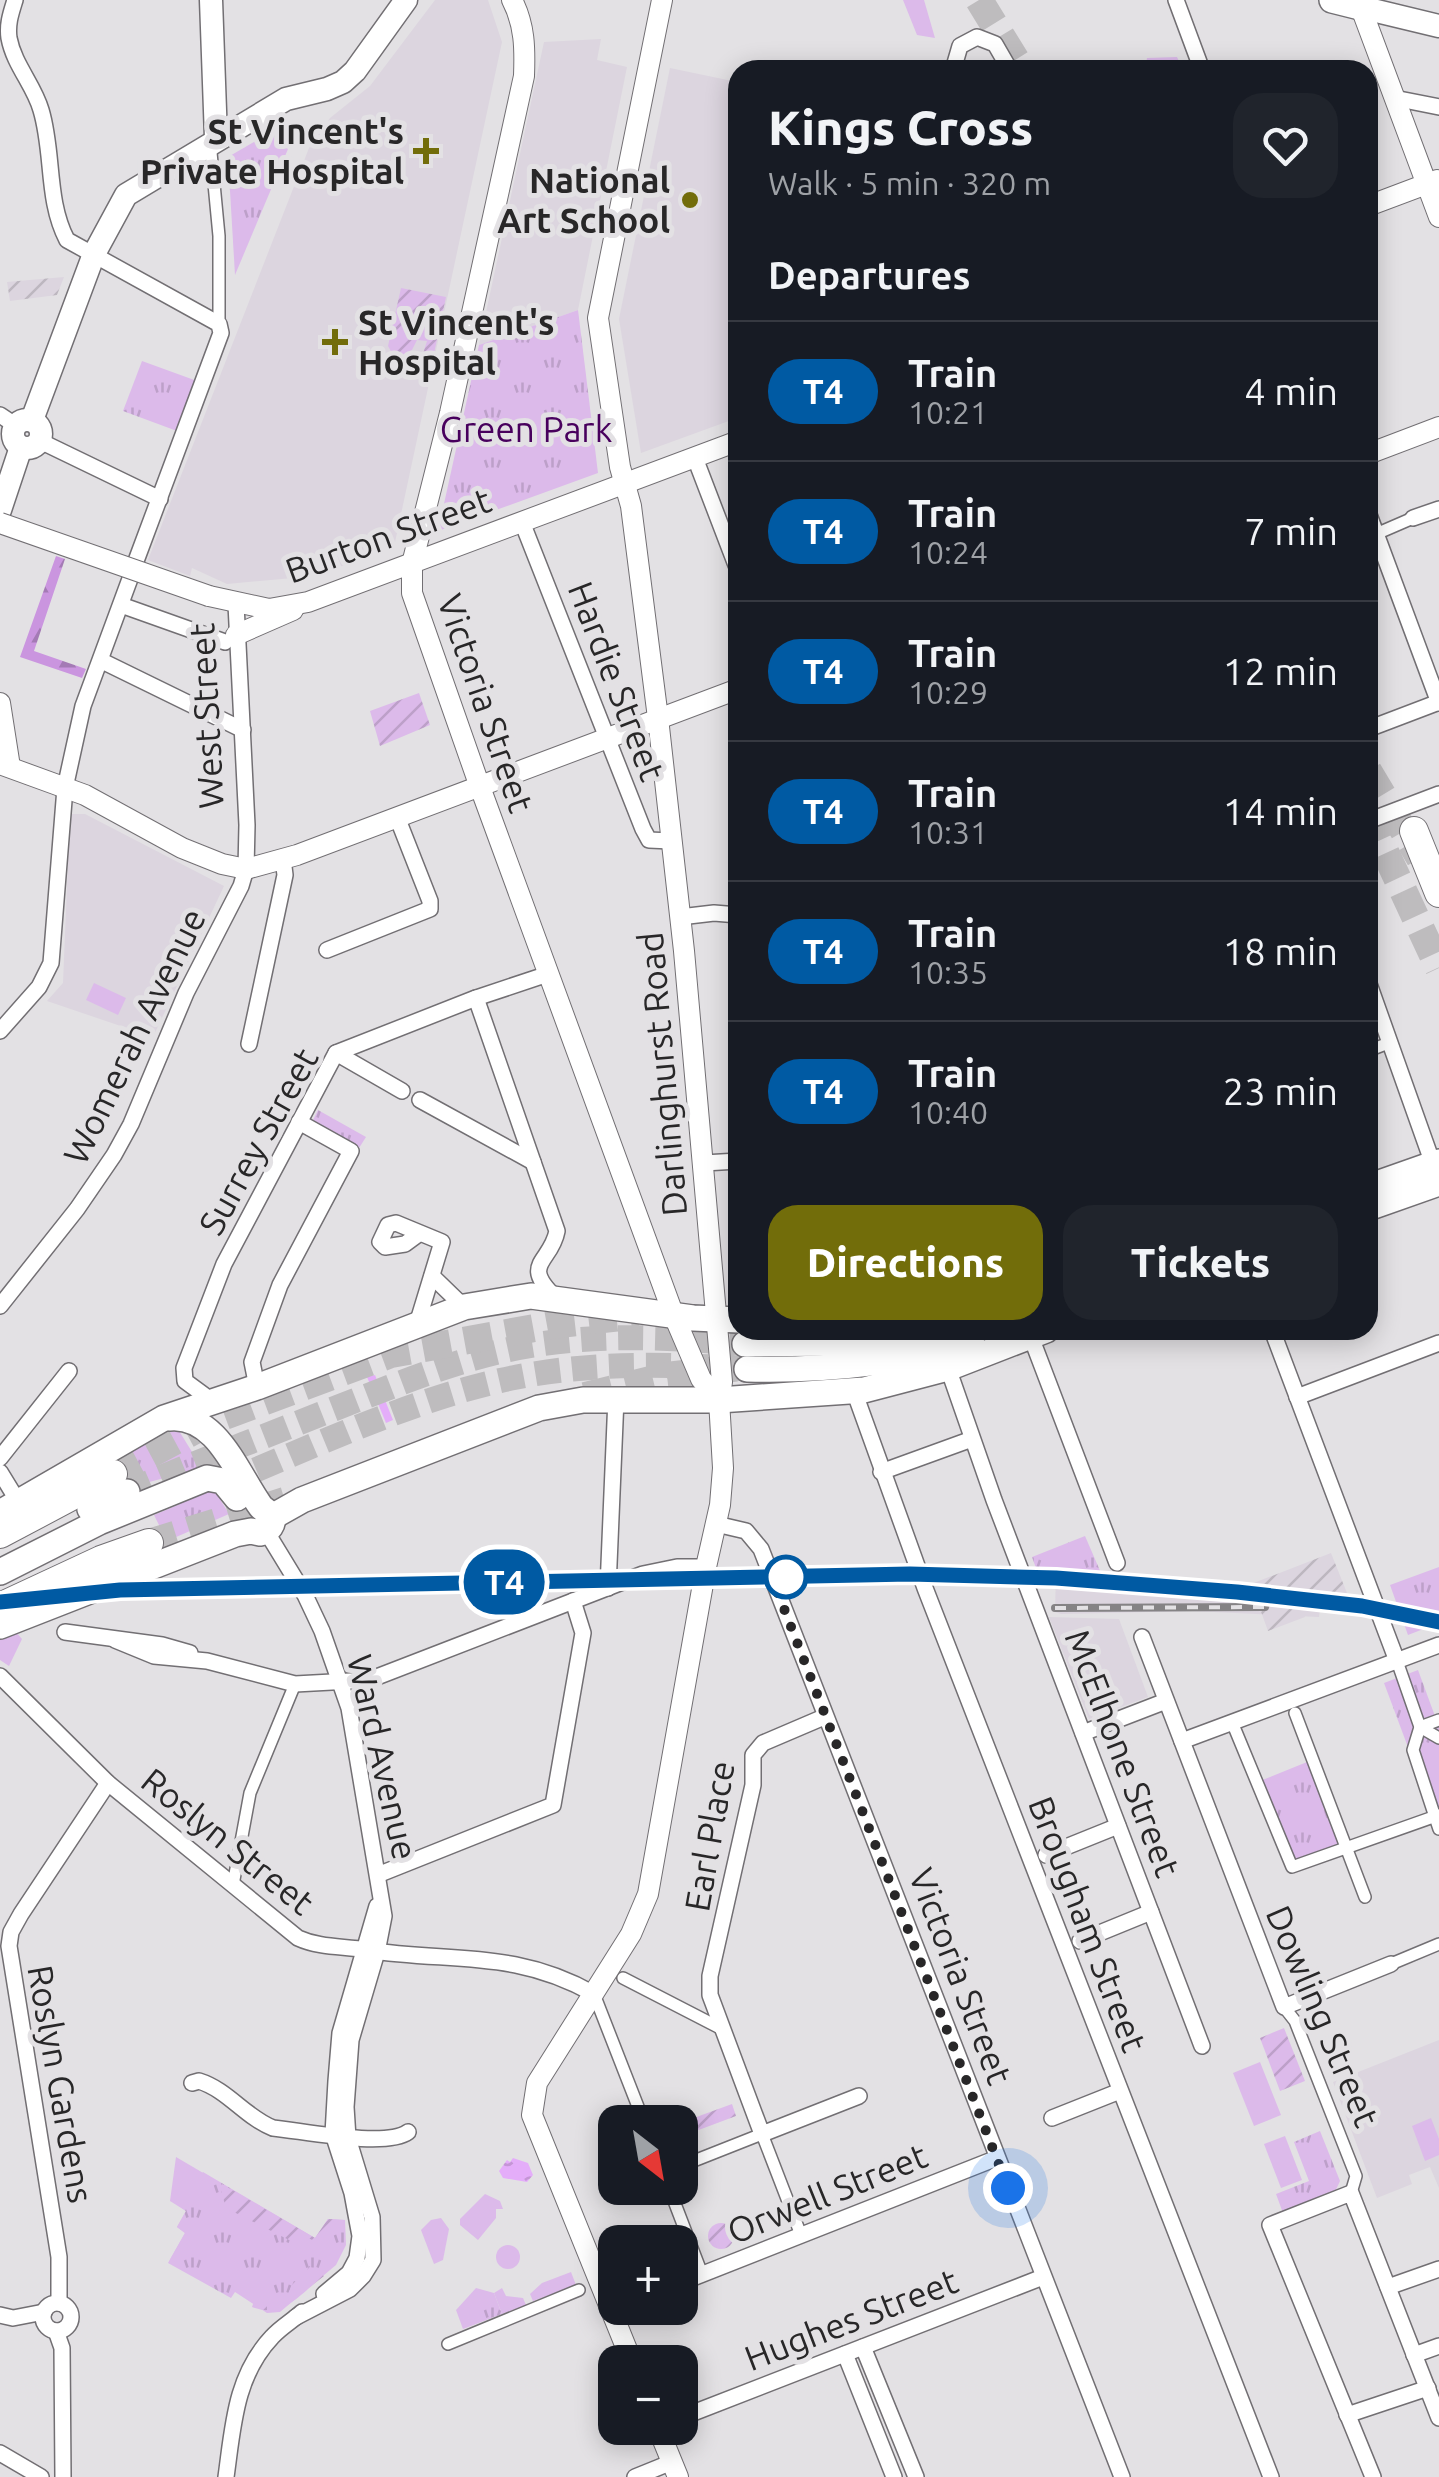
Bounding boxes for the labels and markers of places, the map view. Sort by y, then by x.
place label: St Vincent's Private Hospital [140,111,404,191]
marker: St Vincent's Private Hospital [413,138,439,164]
place label: National Art School [497,160,670,240]
marker: National Art School [679,189,701,211]
place label: St Vincent's Hospital [358,302,554,382]
marker: St Vincent's Hospital [322,329,348,355]
unlabelled marker [765,1556,807,1598]

